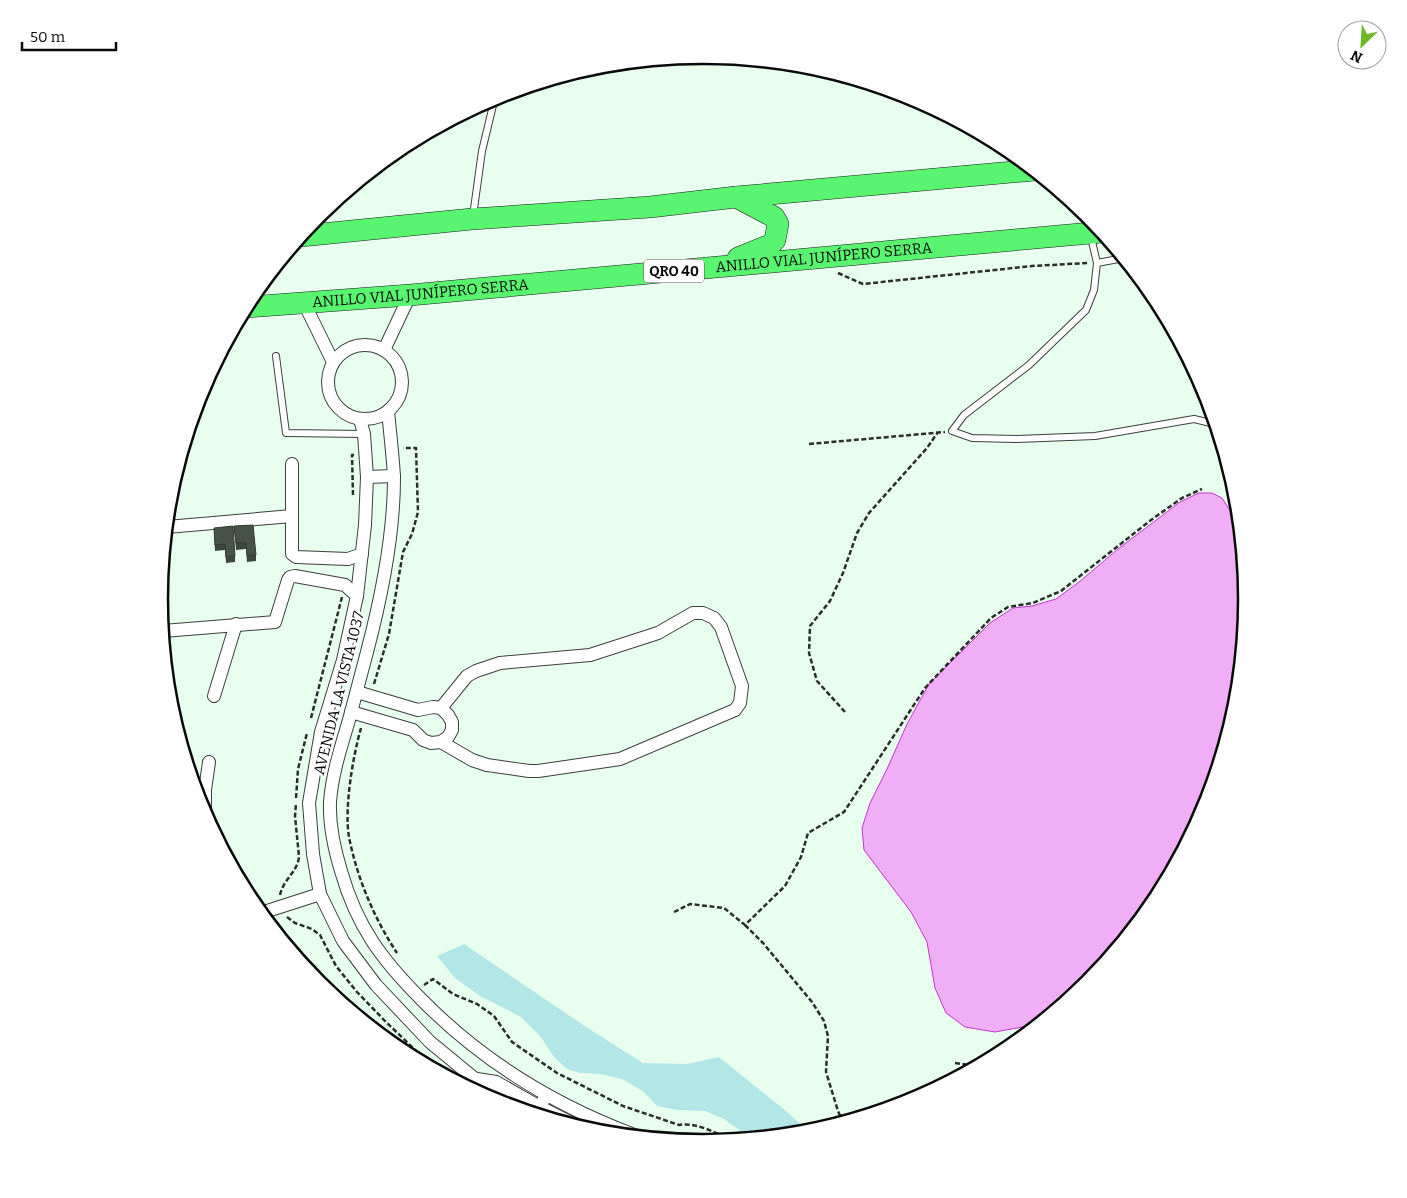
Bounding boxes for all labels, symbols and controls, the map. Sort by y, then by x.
scale bar [22,20,116,52]
north arrow [1337,20,1387,70]
text: 50 m [30,28,66,46]
text: N [1348,46,1365,66]
street label: ANILLO VIAL JUNÍPERO SERRA [715,238,933,276]
road number: QRO 40 [644,260,704,282]
street label: ANILLO VIAL JUNÍPERO SERRA [312,275,530,311]
street label: AVENIDA LA VISTA 1037 [310,609,368,777]

